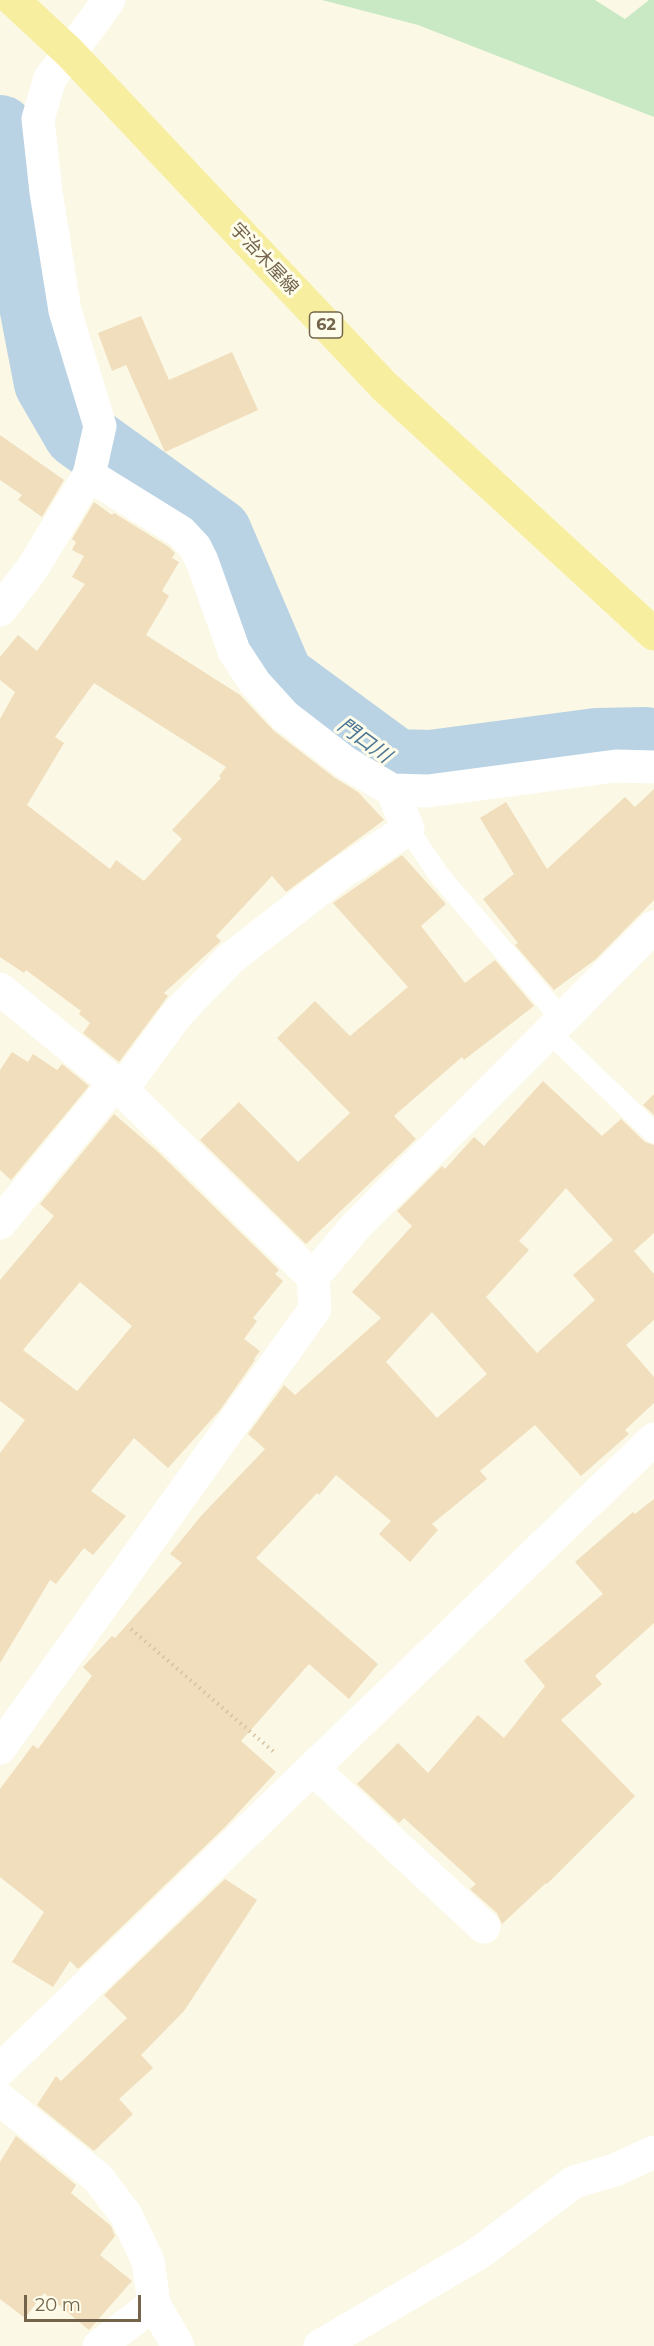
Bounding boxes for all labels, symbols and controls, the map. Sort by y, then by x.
street label: 宇治木屋線 [225,219,303,299]
road number: 62 [310,312,342,338]
water label: 門口川 [333,714,395,768]
scale bar [27,2283,144,2321]
text: 20 m [35,2294,81,2316]

